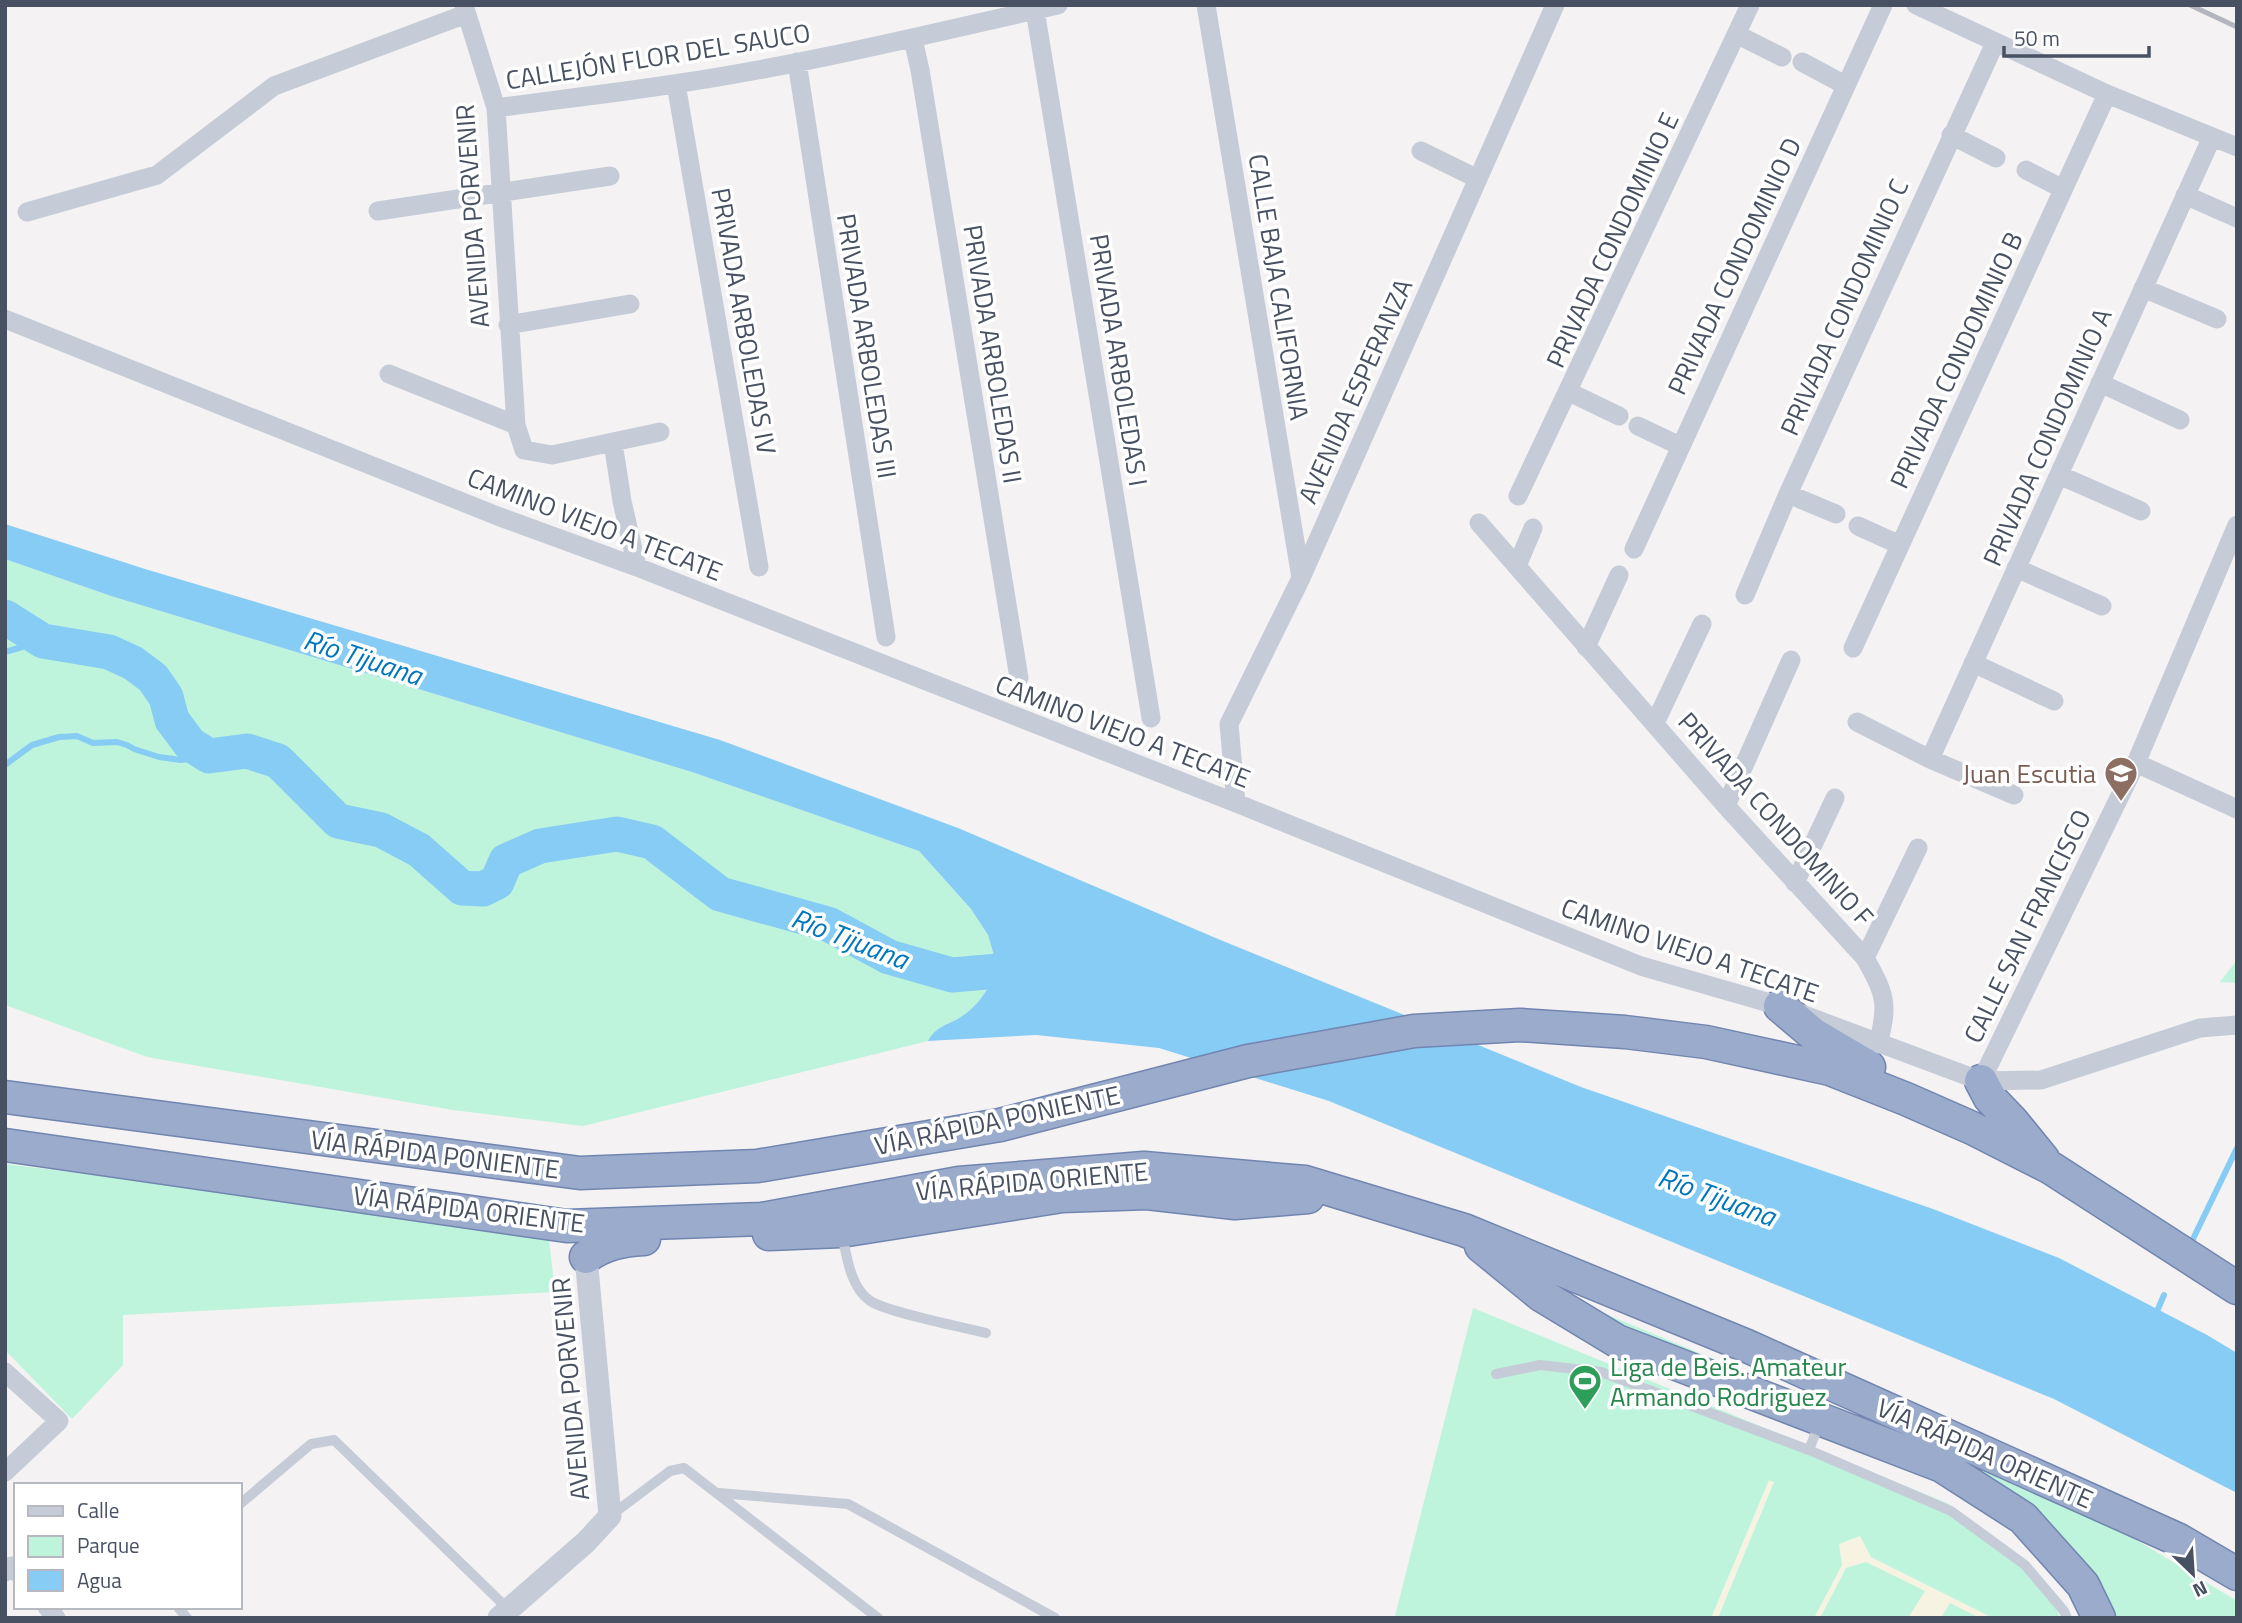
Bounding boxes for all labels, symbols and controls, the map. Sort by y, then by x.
street label: CALLEJÓN FLOR DEL SAUCO [503,13,813,99]
scale bar [2004,14,2149,58]
text: 50 m [2014,22,2060,54]
street label: AVENIDA PORVENIR [445,103,499,329]
street label: PRIVADA CONDOMINIO E [1536,106,1688,374]
street label: PRIVADA CONDOMINIO D [1657,131,1811,401]
street label: CALLE BAJA CALIFORNIA [1239,151,1319,423]
street label: PRIVADA CONDOMINIO C [1770,172,1918,442]
street label: PRIVADA ARBOLEDAS IV [701,185,787,457]
street label: PRIVADA ARBOLEDAS III [827,211,907,481]
street label: PRIVADA ARBOLEDAS II [953,222,1033,486]
street label: PRIVADA CONDOMINIO B [1879,225,2033,495]
street label: PRIVADA ARBOLEDAS I [1080,231,1158,489]
street label: AVENIDA ESPERANZA [1288,272,1422,510]
street label: PRIVADA CONDOMINIO A [1973,302,2121,572]
street label: CAMINO VIEJO A TECATE [462,457,728,591]
water label: Río Tijuana [298,618,430,697]
street label: CAMINO VIEJO A TECATE [990,664,1256,798]
street label: PRIVADA CONDOMINIO F [1669,703,1883,935]
place label: Juan Escutia [1963,754,2096,793]
school or university icon: Juan Escutia [2102,754,2140,803]
street label: CALLE SAN FRANCISCO [1953,803,2101,1049]
street label: CAMINO VIEJO A TECATE [1556,888,1824,1012]
water label: Río Tijuana [785,896,917,981]
street label: VÍA RÁPIDA PONIENTE [871,1075,1123,1165]
street label: VÍA RÁPIDA PONIENTE [309,1119,561,1189]
street label: VÍA RÁPIDA ORIENTE [914,1151,1150,1211]
water label: Río Tijuana [1652,1155,1784,1238]
street label: VÍA RÁPIDA ORIENTE [351,1175,587,1243]
street label: AVENIDA PORVENIR [541,1276,599,1502]
place label: Liga de Beis. Amateur Armando Rodriguez [1610,1347,1846,1416]
sports icon: Liga de Beis. Amateur Armando Rodriguez [1566,1362,1604,1411]
street label: VÍA RÁPIDA ORIENTE [1871,1388,2099,1518]
legend [14,1483,242,1609]
text: Calle [77,1494,119,1526]
text: Parque [77,1529,140,1561]
north arrow [2158,1539,2228,1609]
text: Agua [77,1564,122,1596]
text: N [2188,1574,2212,1606]

